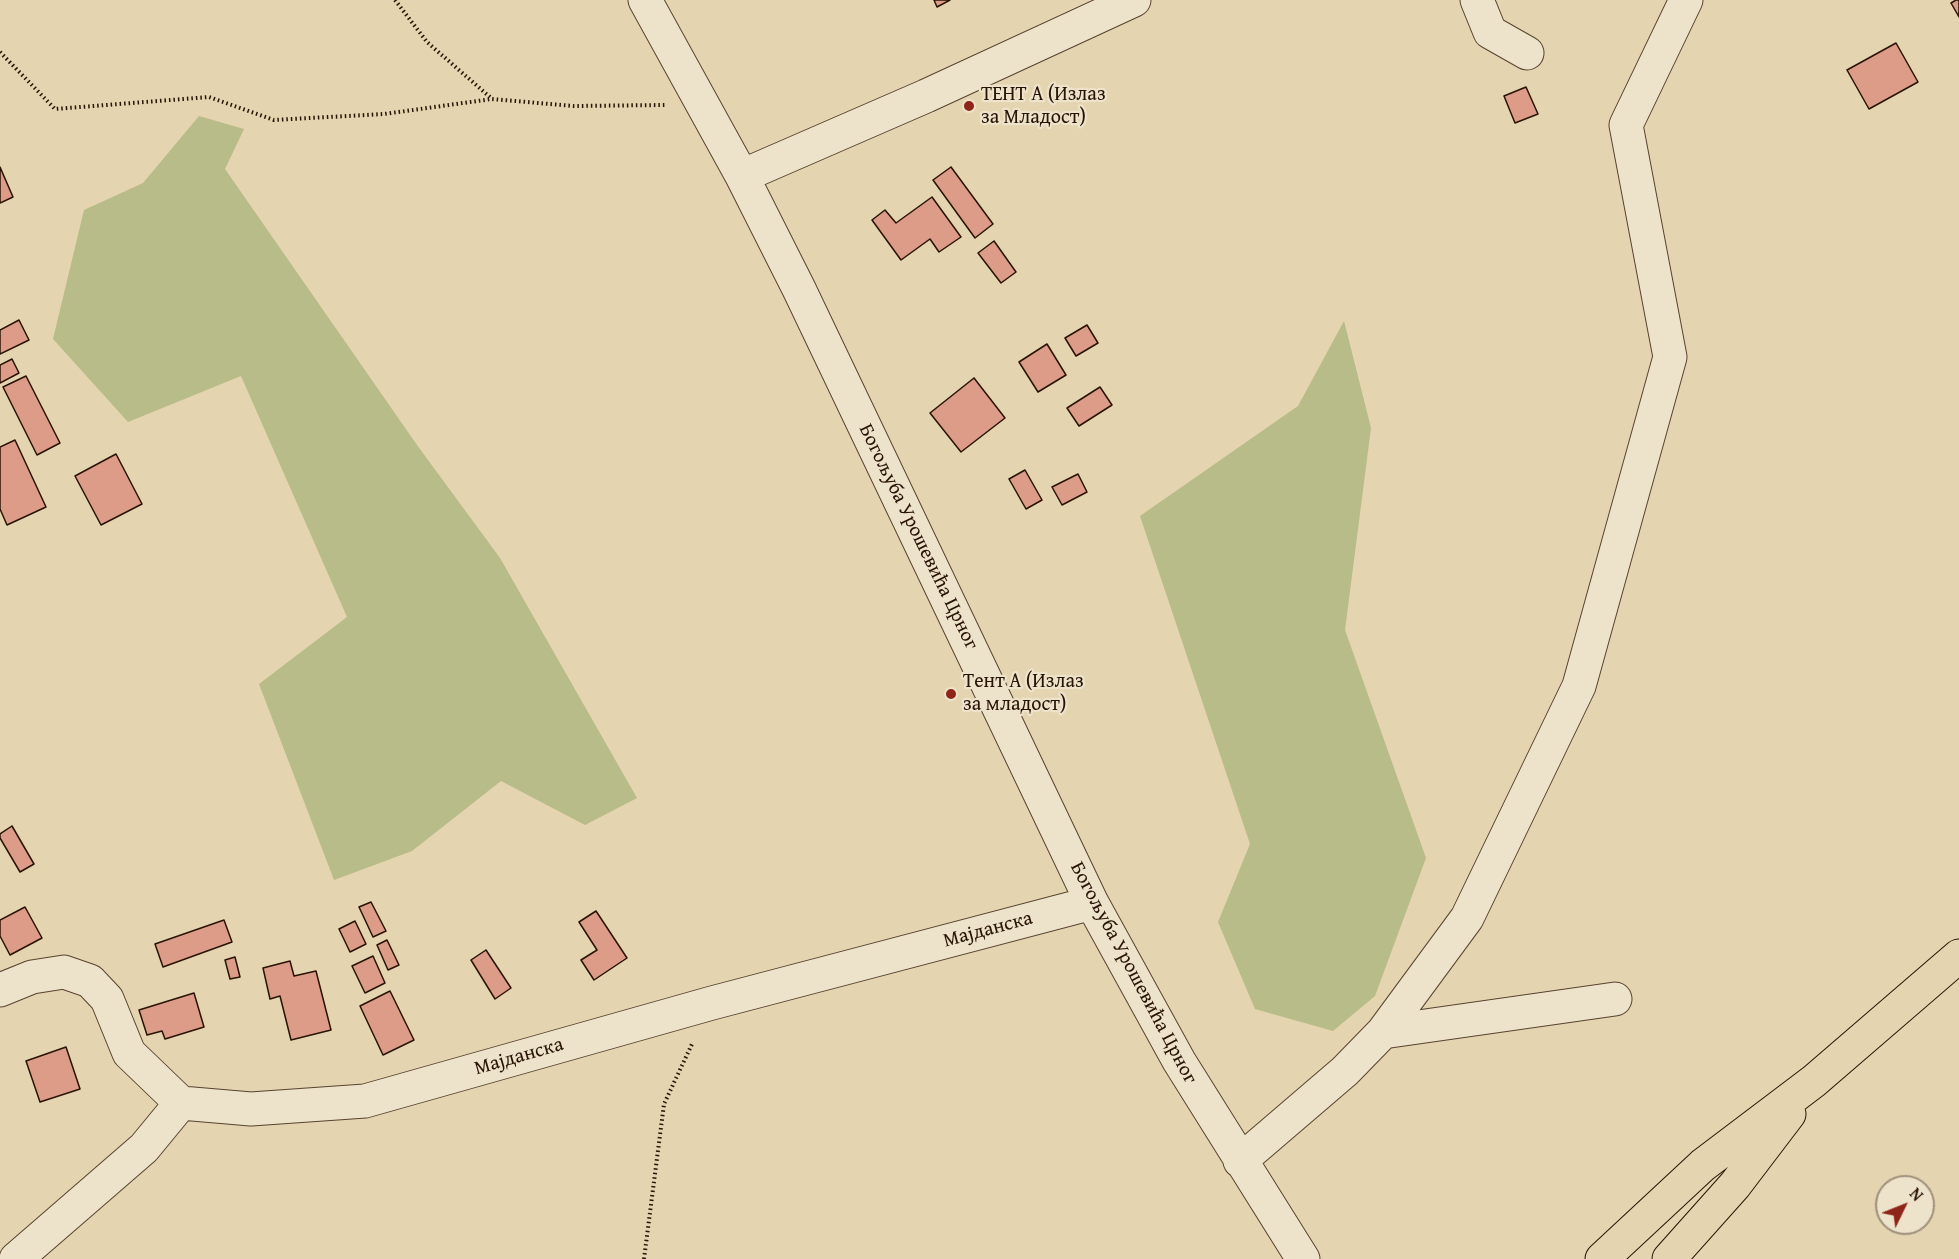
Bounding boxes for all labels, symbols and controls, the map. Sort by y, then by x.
place label: ТЕНТ А (Излаз за Младост) [981,83,1106,130]
marker: ТЕНТ А (Излаз за Младост) [962,99,976,113]
street label: Богољуба Урошевића Црног [853,420,983,654]
place label: Тент А (Излаз за младост) [963,670,1084,717]
marker: Тент А (Излаз за младост) [944,687,958,701]
street label: Богољуба Урошевића Црног [1064,858,1202,1088]
street label: Мајданска [941,907,1035,953]
street label: Мајданска [472,1033,566,1081]
north arrow [1875,1175,1935,1235]
text: N [1904,1182,1929,1206]

